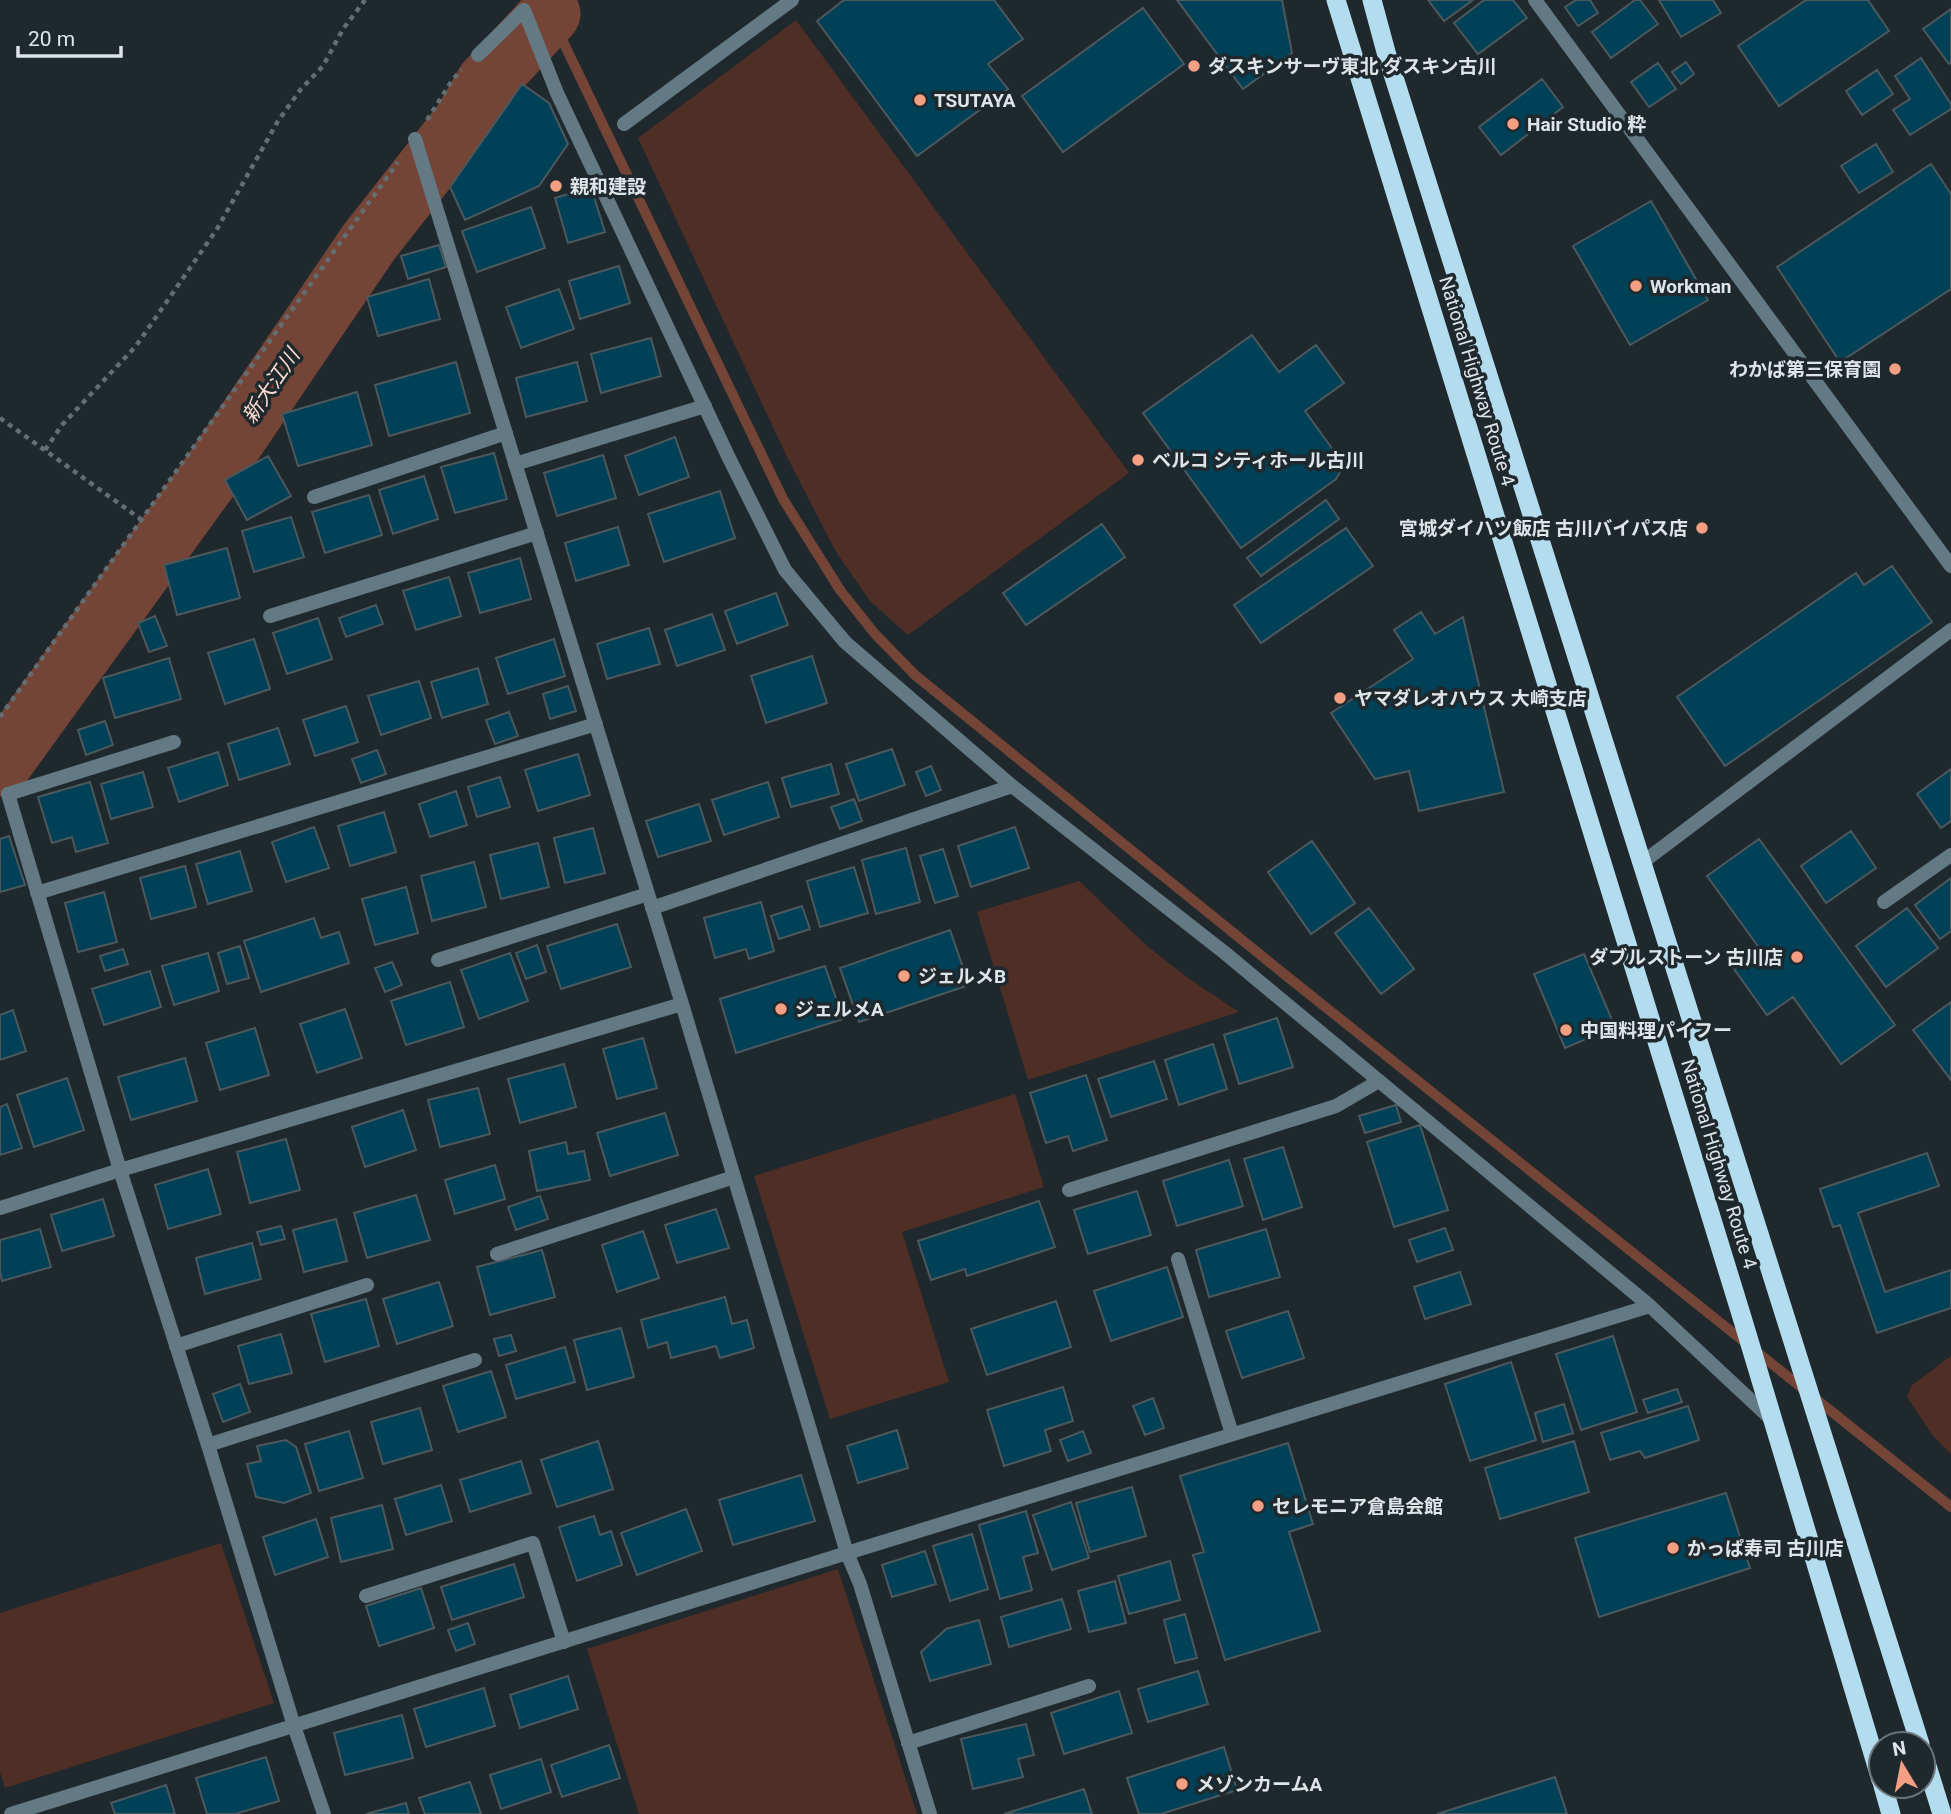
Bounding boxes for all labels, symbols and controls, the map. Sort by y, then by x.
scale bar [18,14,121,58]
text: 20 m [28,27,75,51]
place label: ダスキンサーヴ東北 ダスキン古川 [1208,55,1497,78]
marker: ダスキンサーヴ東北 ダスキン古川 [1186,58,1202,74]
place label: TSUTAYA [934,89,1016,112]
marker: TSUTAYA [912,92,928,108]
place label: Hair Studio 粋 [1527,113,1646,136]
marker: Hair Studio 粋 [1505,116,1521,132]
place label: 親和建設 [570,175,646,198]
marker: 親和建設 [548,178,564,194]
street label: National Highway Route 4 [1434,273,1520,489]
place label: Workman [1650,275,1731,298]
marker: Workman [1628,278,1644,294]
water label: 新大江川 [238,343,306,428]
place label: わかば第三保育園 [1729,358,1881,381]
marker: わかば第三保育園 [1887,361,1903,377]
place label: ベルコ シティホール古川 [1152,449,1364,472]
marker: ベルコ シティホール古川 [1130,452,1146,468]
place label: 宮城ダイハツ飯店 古川バイパス店 [1399,517,1688,540]
marker: 宮城ダイハツ飯店 古川バイパス店 [1694,520,1710,536]
place label: ヤマダレオハウス 大崎支店 [1354,687,1587,710]
marker: ヤマダレオハウス 大崎支店 [1332,690,1348,706]
place label: ダブルストーン 古川店 [1589,946,1783,969]
marker: ダブルストーン 古川店 [1789,949,1805,965]
place label: ジェルメB [918,965,1006,988]
marker: ジェルメB [896,968,912,984]
place label: ジェルメA [795,998,884,1021]
marker: ジェルメA [773,1001,789,1017]
place label: 中国料理パイフー [1580,1019,1732,1042]
marker: 中国料理パイフー [1558,1022,1574,1038]
street label: National Highway Route 4 [1676,1056,1762,1272]
place label: セレモニア倉島会館 [1272,1495,1443,1518]
marker: セレモニア倉島会館 [1250,1498,1266,1514]
place label: かっぱ寿司 古川店 [1687,1537,1844,1560]
marker: かっぱ寿司 古川店 [1665,1540,1681,1556]
north arrow [1867,1730,1937,1800]
text: N [1891,1736,1908,1761]
place label: メゾンカームA [1196,1773,1322,1796]
marker: メゾンカームA [1174,1776,1190,1792]

